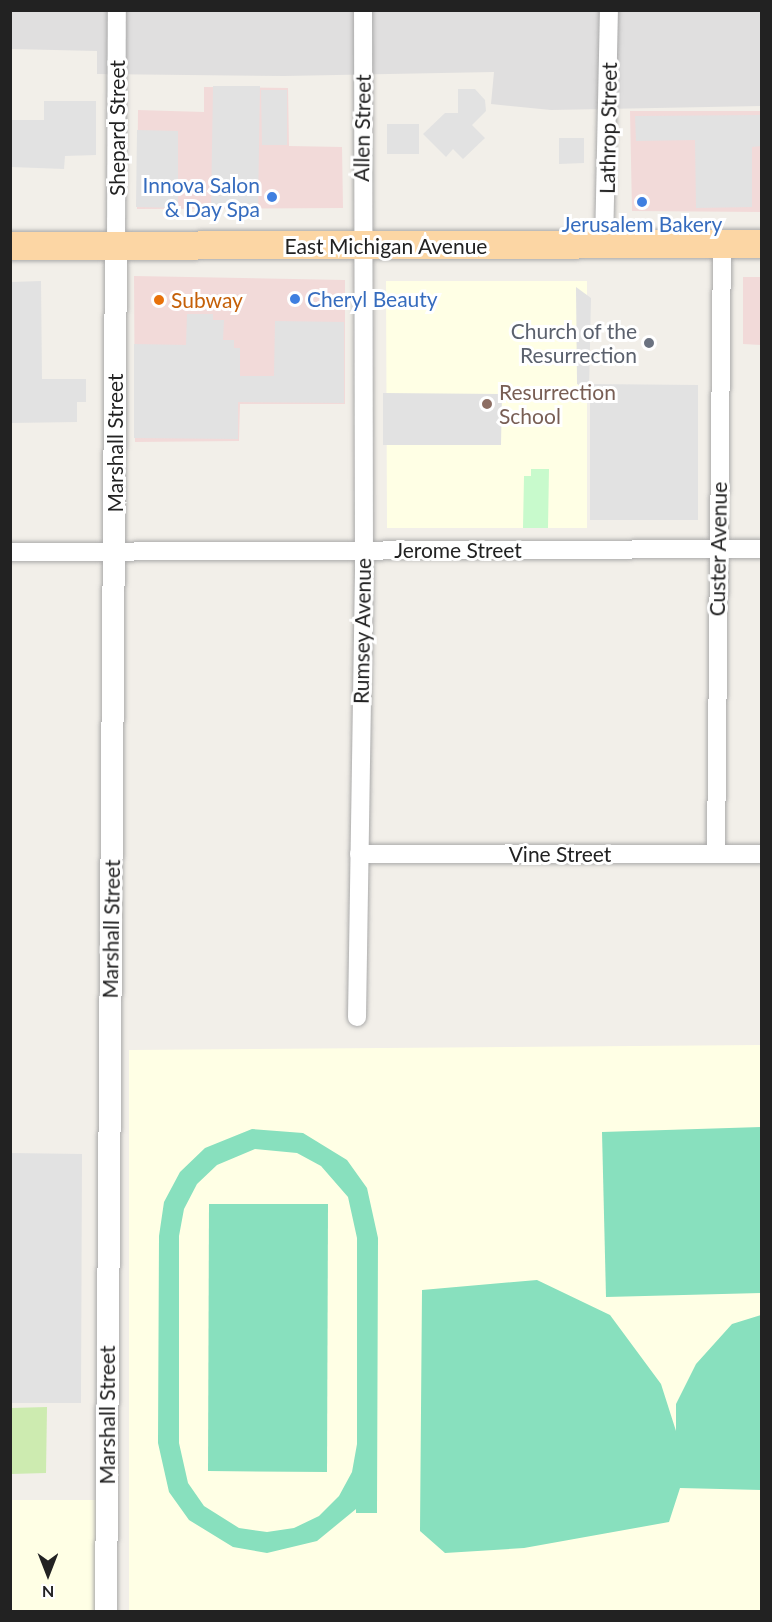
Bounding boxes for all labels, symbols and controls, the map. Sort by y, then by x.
street label: Shepard Street [104,60,130,196]
street label: Lathrop Street [594,62,622,194]
street label: Allen Street [348,74,376,182]
place label: Innova Salon & Day Spa [143,172,260,222]
marker: Innova Salon & Day Spa [265,190,279,204]
marker: Jerusalem Bakery [635,195,649,209]
place label: Jerusalem Bakery [562,211,722,237]
street label: East Michigan Avenue [284,233,488,259]
place label: Cheryl Beauty [307,286,438,312]
place label: Subway [171,287,243,313]
marker: Cheryl Beauty [288,292,302,306]
marker: Subway [152,293,166,307]
place label: Church of the Resurrection [510,318,637,368]
marker: Church of the Resurrection [642,336,656,350]
street label: Marshall Street [102,373,128,513]
place label: Resurrection School [499,379,616,429]
marker: Resurrection School [480,397,494,411]
street label: Custer Avenue [704,481,732,617]
street label: Jerome Street [394,537,522,563]
street label: Rumsey Avenue [348,557,376,705]
street label: Vine Street [509,841,611,867]
street label: Marshall Street [97,859,125,999]
street label: Marshall Street [94,1345,120,1485]
north arrow [18,1544,78,1604]
text: N [42,1583,54,1602]

